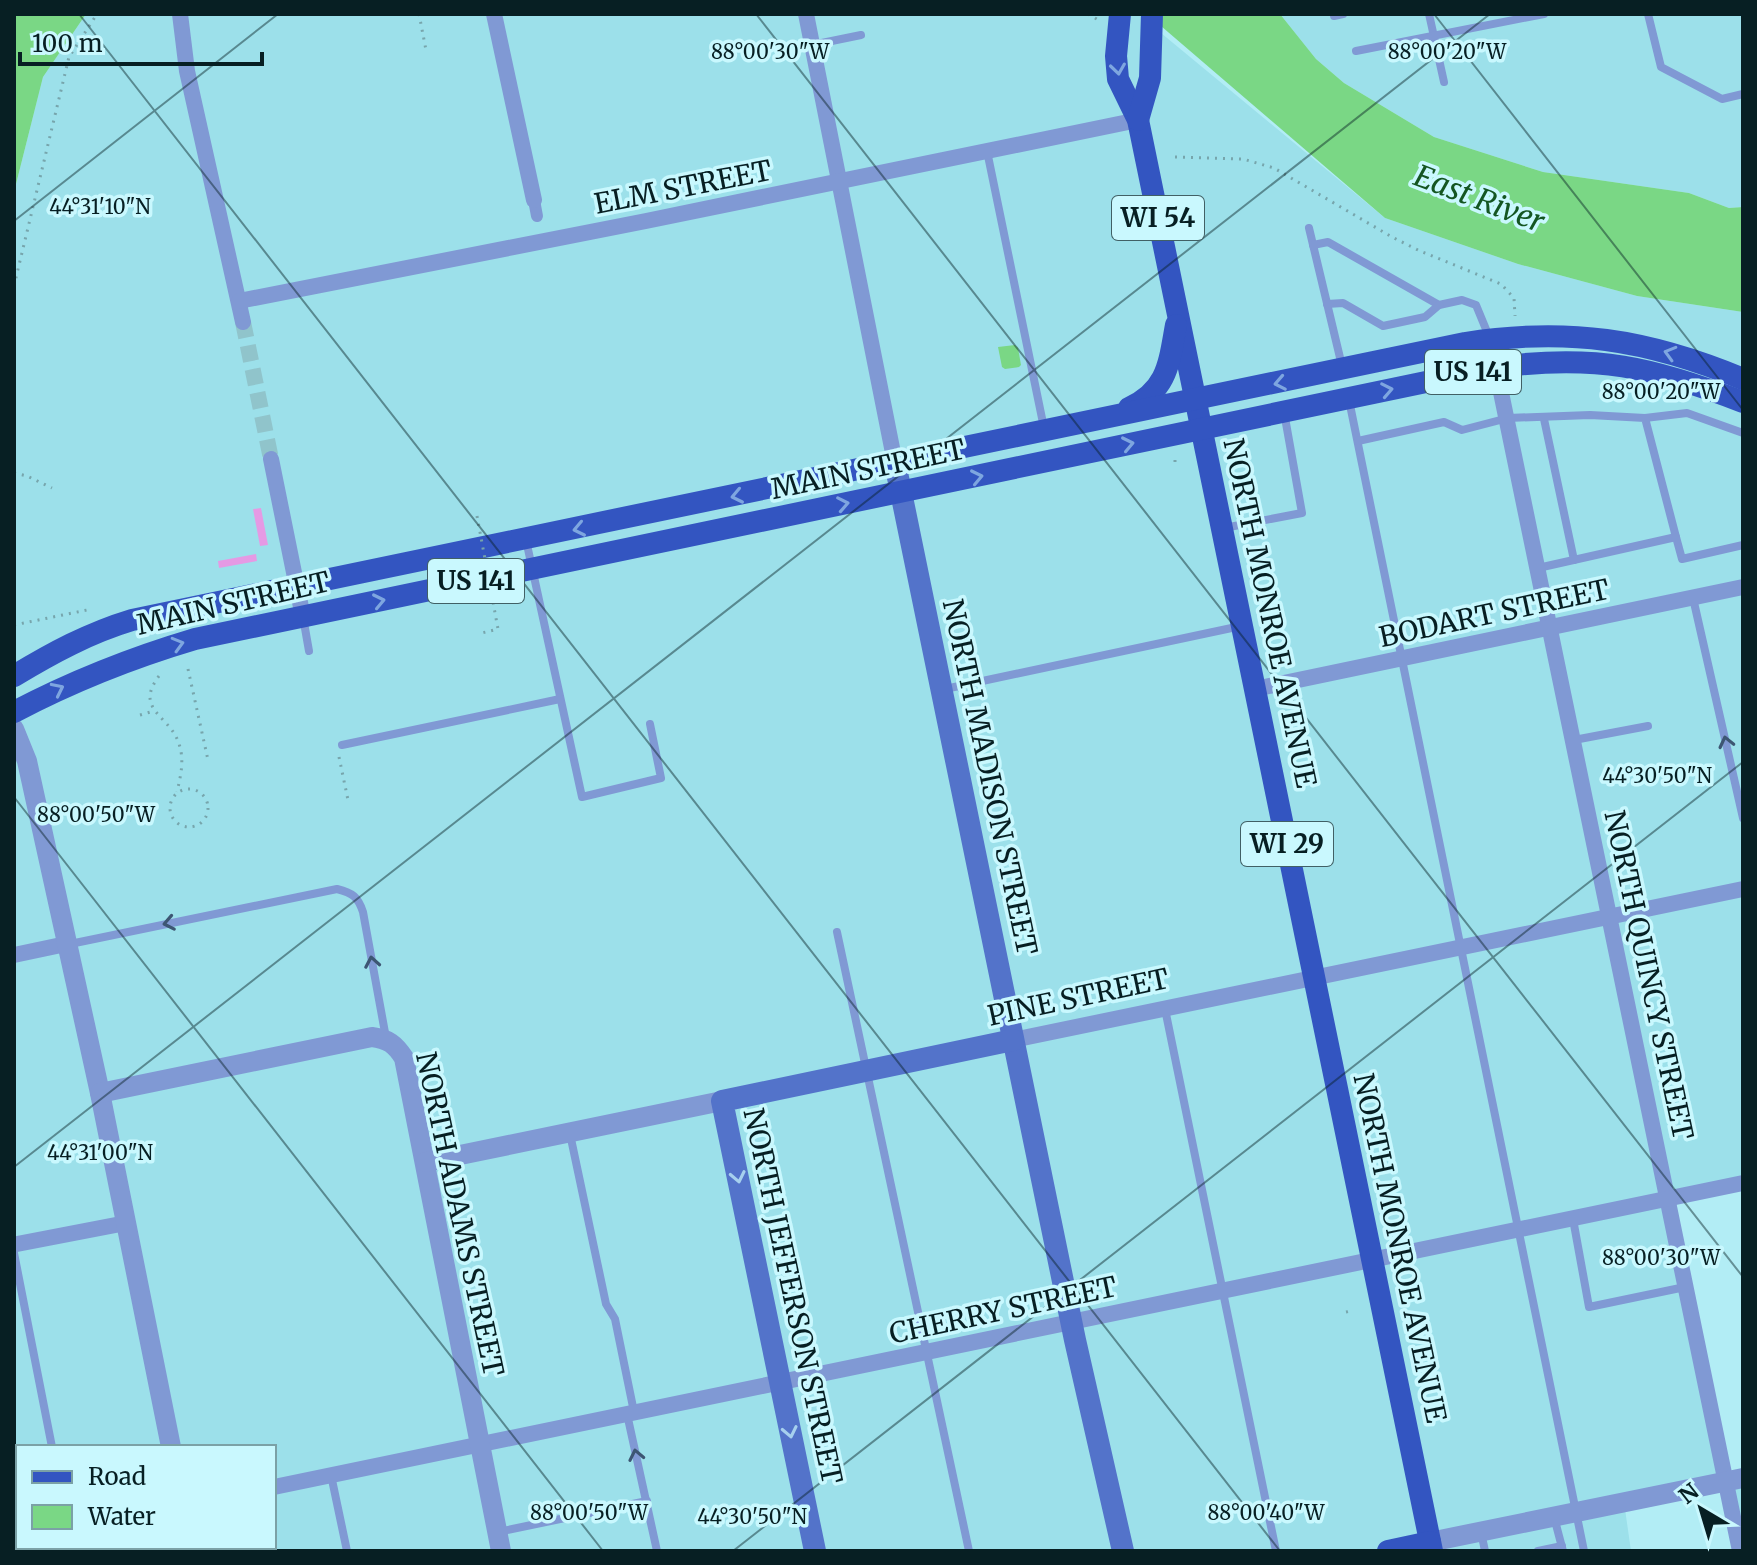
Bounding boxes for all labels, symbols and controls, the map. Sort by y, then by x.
scale bar [20,16,262,66]
text: 100 m [32,28,103,59]
text: 88°00'30"W [711,39,830,64]
text: 88°00'20"W [1388,39,1507,64]
one-way arrow [1109,62,1126,76]
street label: ELM STREET [591,152,775,222]
water label: East River [1409,156,1551,241]
text: 44°31'10"N [49,194,151,219]
road number: WI 54 [1112,196,1204,240]
one-way arrow [1663,346,1677,362]
road number: US 141 [1425,350,1521,394]
one-way arrow [1274,374,1288,391]
text: 88°00'20"W [1602,379,1721,404]
one-way arrow [1381,382,1394,399]
street label: MAIN STREET [768,431,968,507]
street label: NORTH MONROE AVENUE [1215,435,1325,791]
one-way arrow [1121,436,1134,453]
one-way arrow [970,469,983,486]
one-way arrow [730,487,743,504]
one-way arrow [836,497,850,514]
one-way arrow [572,520,586,537]
road number: US 141 [428,559,524,603]
street label: MAIN STREET [133,563,333,643]
street label: BODART STREET [1376,571,1612,655]
one-way arrow [372,593,386,610]
street label: NORTH MADISON STREET [935,596,1045,958]
one-way arrow [170,637,184,653]
one-way arrow [50,683,65,699]
one-way arrow [1718,736,1735,750]
text: 44°30'50"N [1602,763,1712,788]
text: 88°00'50"W [37,802,156,827]
street label: NORTH QUINCY STREET [1596,807,1702,1143]
road number: WI 29 [1241,822,1333,866]
one-way arrow [162,914,176,931]
one-way arrow [365,955,382,969]
street label: PINE STREET [984,960,1172,1034]
street label: NORTH ADAMS STREET [408,1049,512,1379]
street label: NORTH MONROE AVENUE [1345,1070,1455,1426]
street label: NORTH JEFFERSON STREET [736,1105,850,1487]
text: 44°31'00"N [47,1140,153,1165]
one-way arrow [729,1170,746,1184]
text: 88°00'30"W [1602,1245,1721,1270]
street label: CHERRY STREET [886,1268,1120,1352]
one-way arrow [781,1425,798,1438]
legend [16,1445,276,1549]
one-way arrow [628,1449,645,1463]
text: Road [88,1461,146,1492]
north arrow [1661,1469,1741,1549]
text: N [1673,1476,1705,1510]
text: 88°00'50"W [530,1500,649,1525]
text: 88°00'40"W [1207,1500,1326,1525]
text: Water [87,1501,156,1532]
text: 44°30'50"N [697,1504,807,1529]

